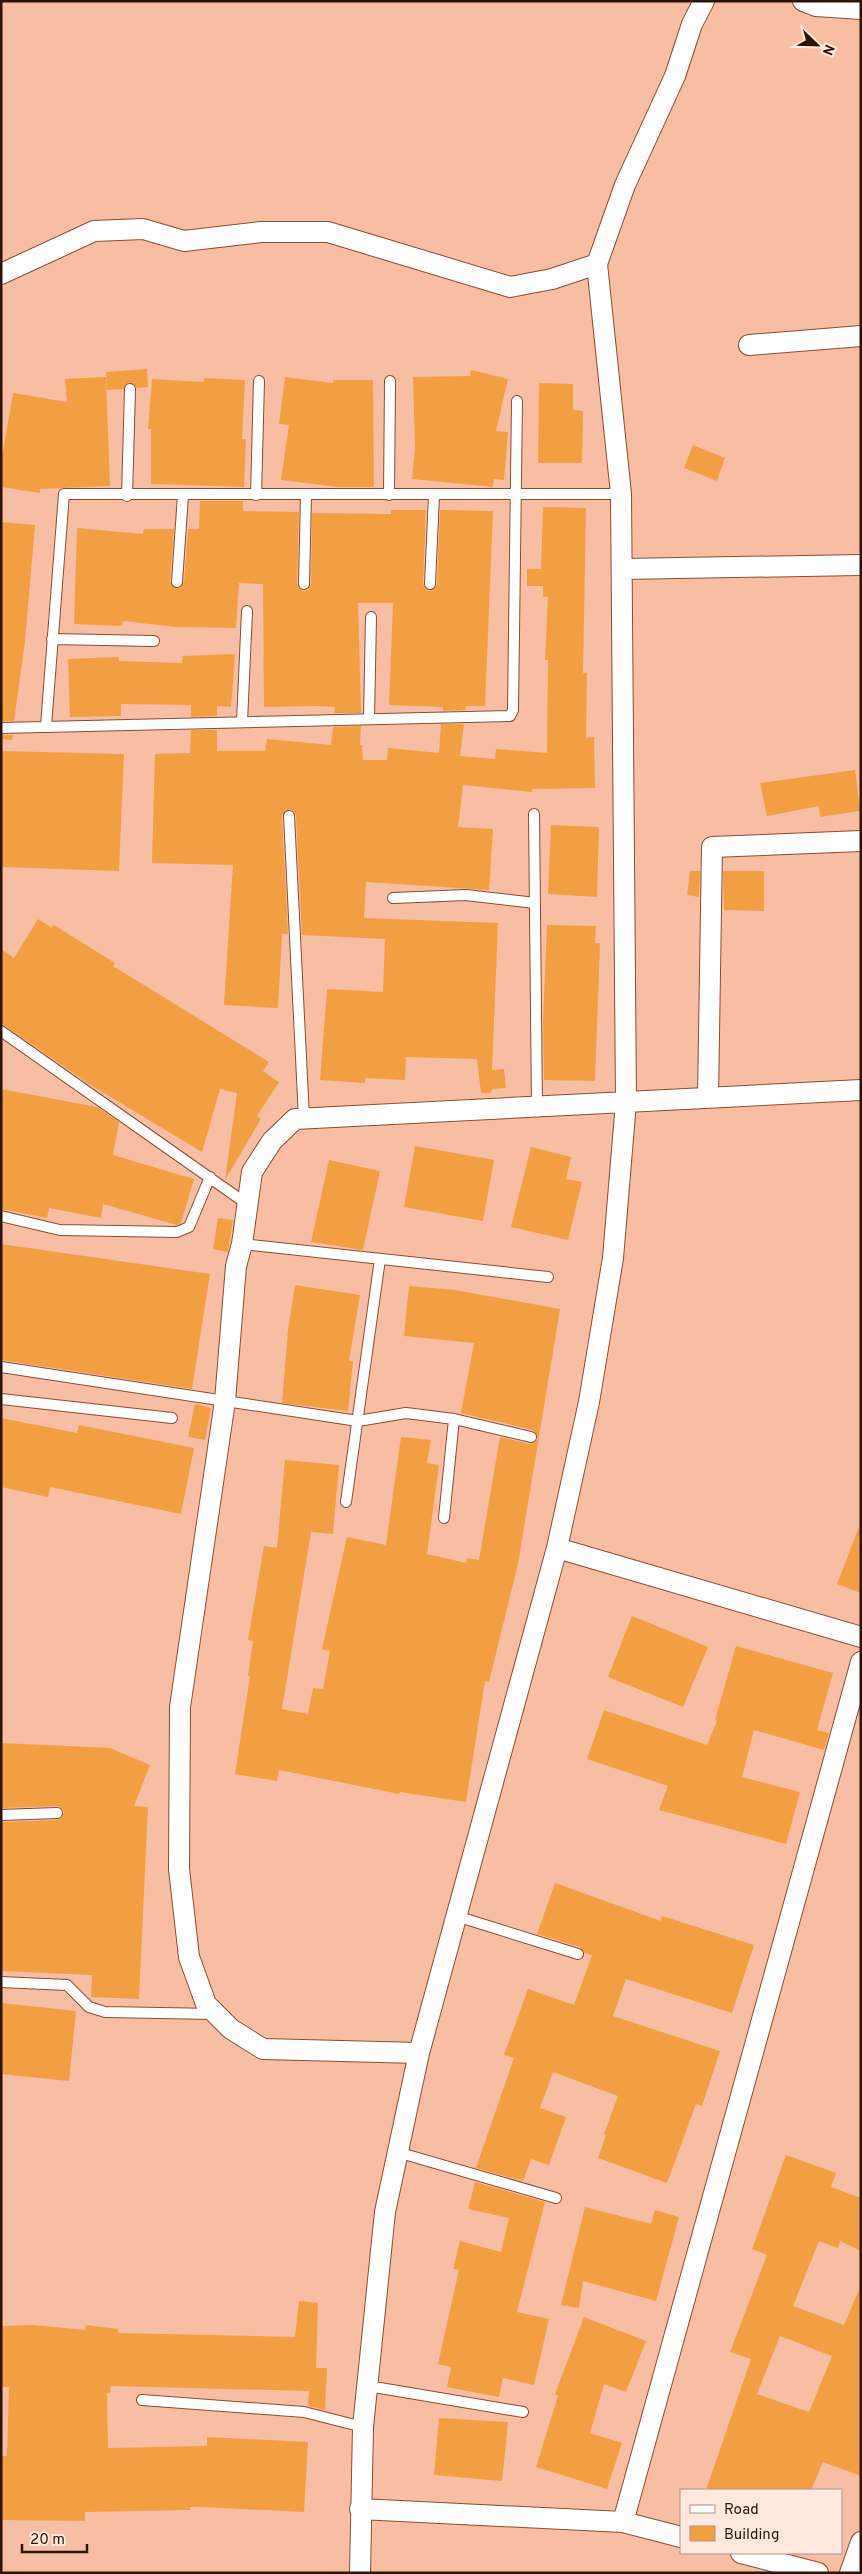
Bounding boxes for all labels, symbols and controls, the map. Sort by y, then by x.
north arrow [792,20,842,70]
text: N [818,42,837,57]
legend [680,2489,842,2554]
text: Road [724,2501,759,2520]
scale bar [22,2522,88,2554]
text: Building [724,2526,779,2545]
text: 20 m [30,2531,65,2550]

